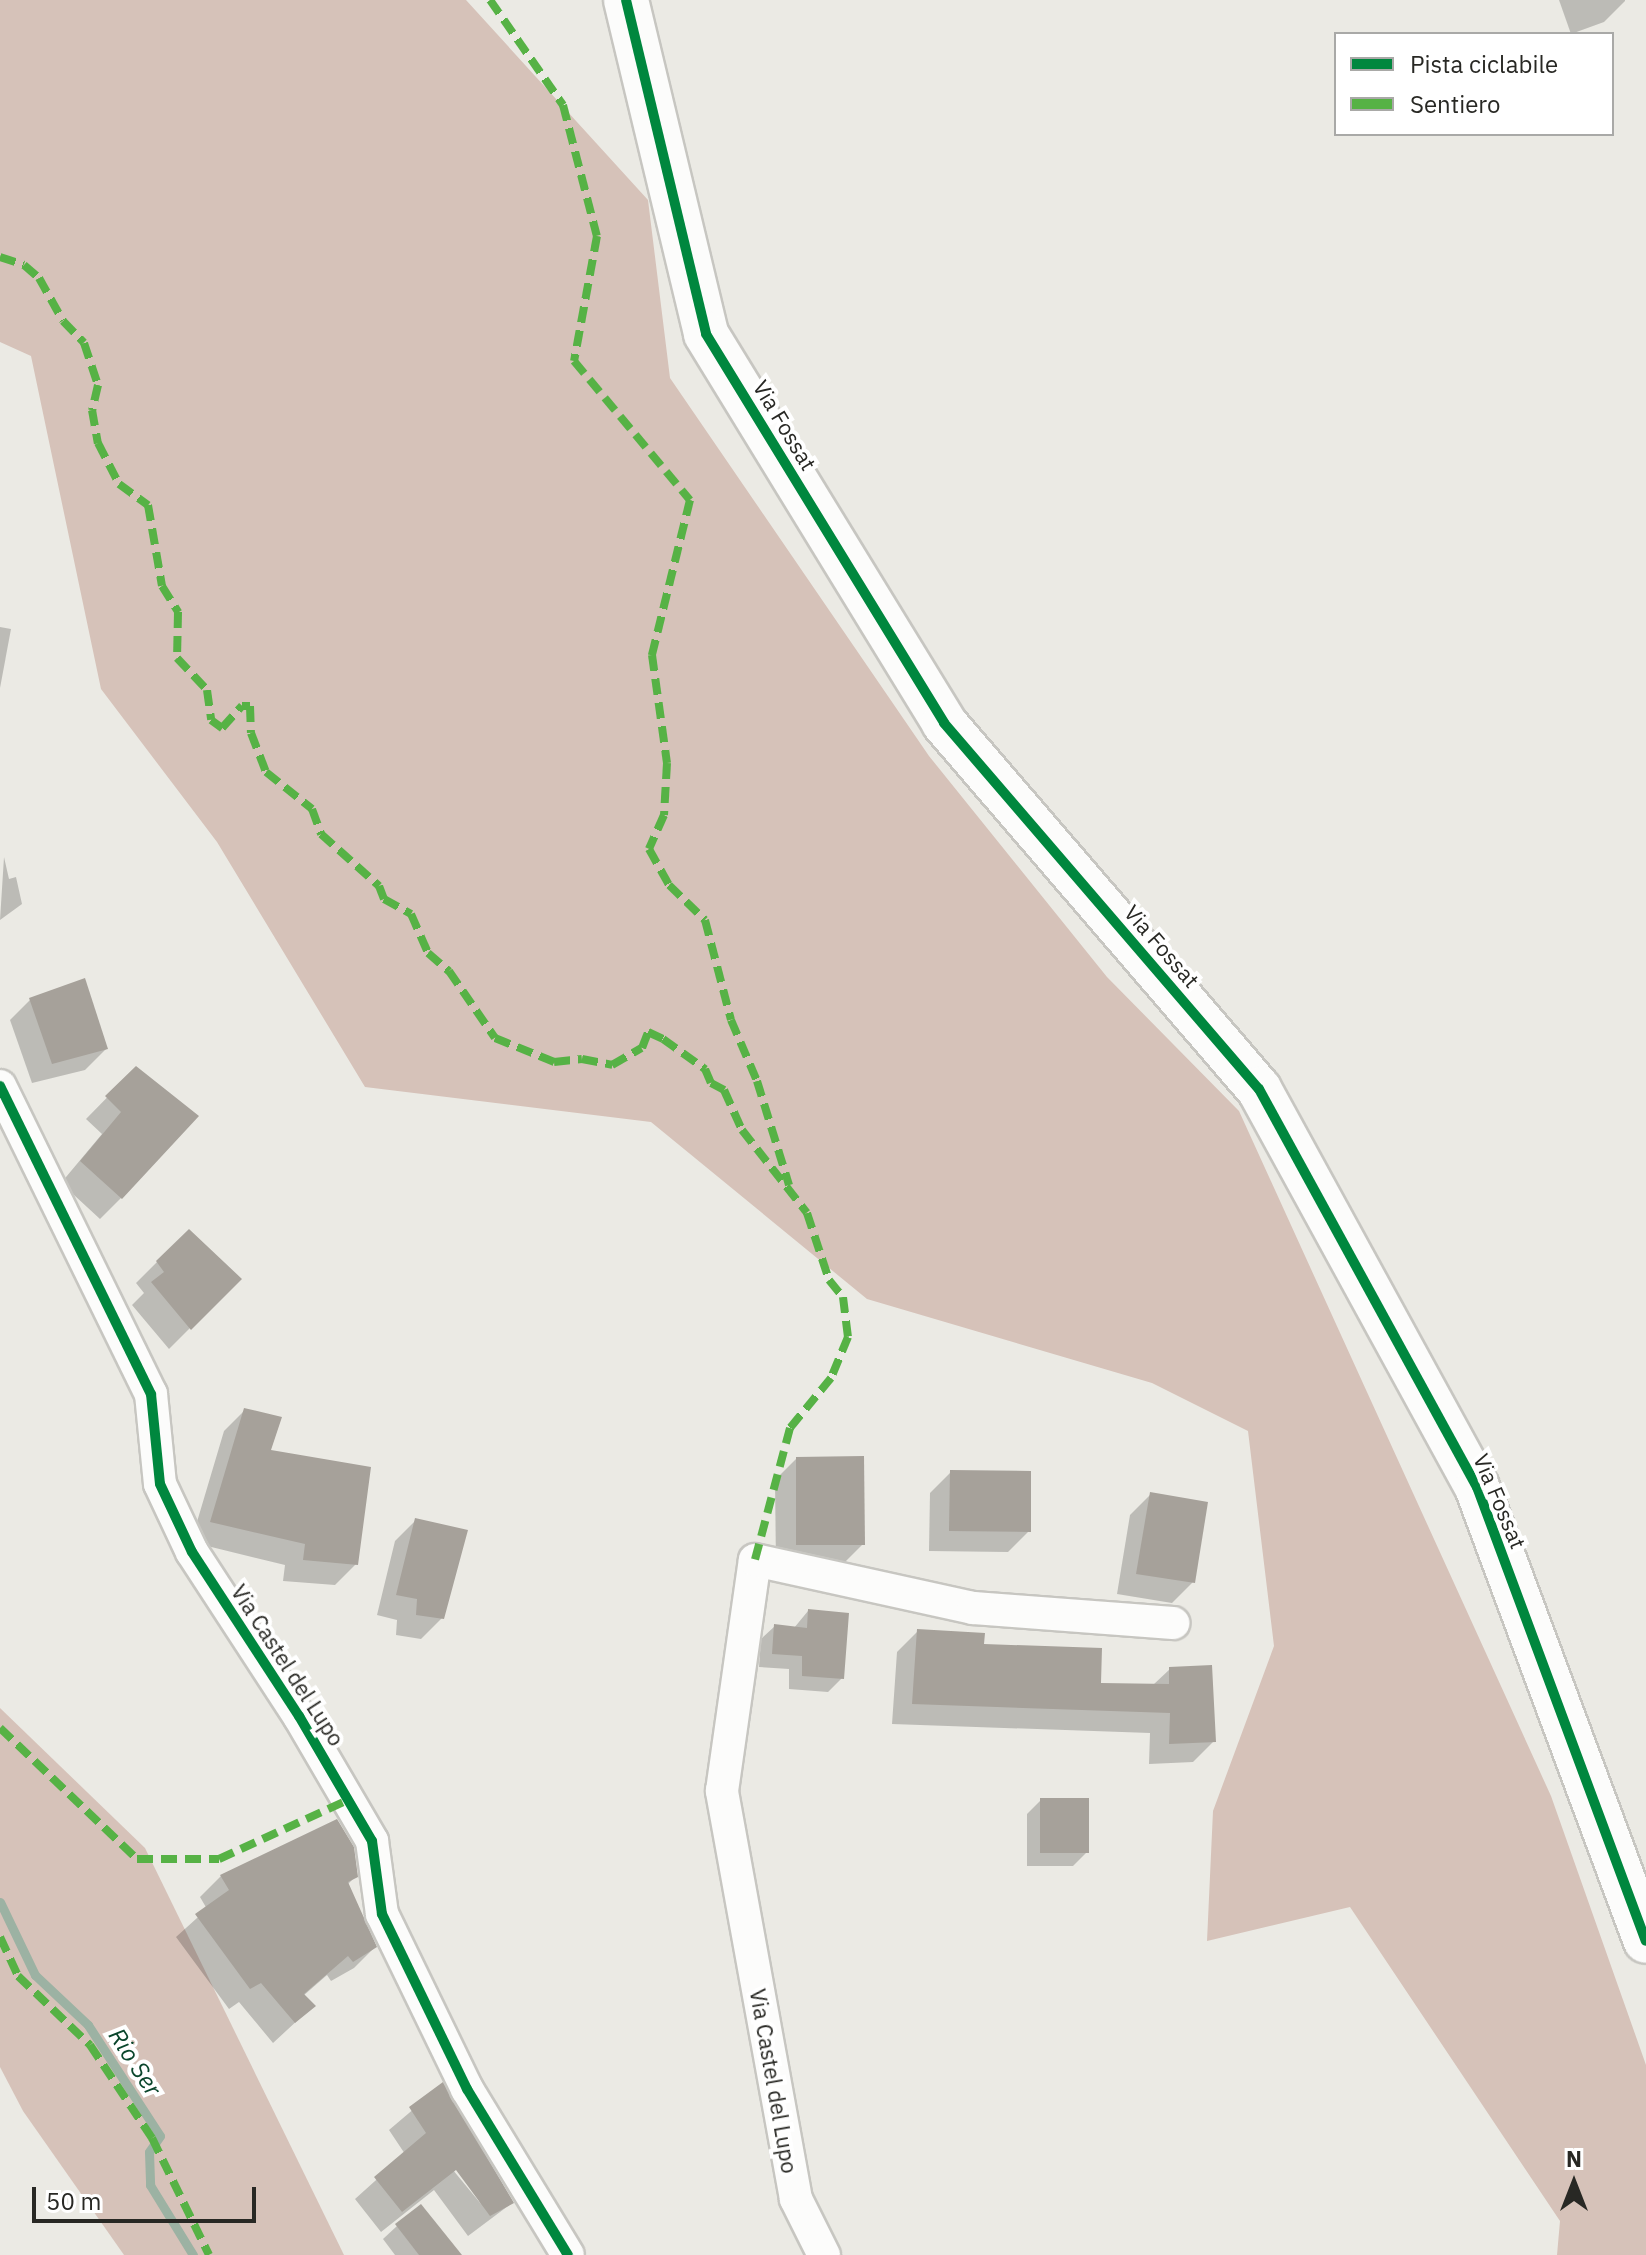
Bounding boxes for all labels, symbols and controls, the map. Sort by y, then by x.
legend [1334,32,1614,136]
text: Pista ciclabile [1410,48,1558,80]
text: Sentiero [1410,88,1500,120]
street label: Via Fossat [748,375,822,475]
street label: Via Fossat [1119,899,1205,993]
street label: Via Fossat [1468,1450,1532,1552]
street label: Via Castel del Lupo [226,1579,350,1751]
street label: Via Castel del Lupo [745,1987,803,2175]
water label: Rio Ser [102,2023,168,2101]
north arrow [1534,2143,1614,2223]
text: N [1566,2144,1582,2173]
scale bar [36,2171,260,2221]
text: 50 m [46,2185,101,2217]

